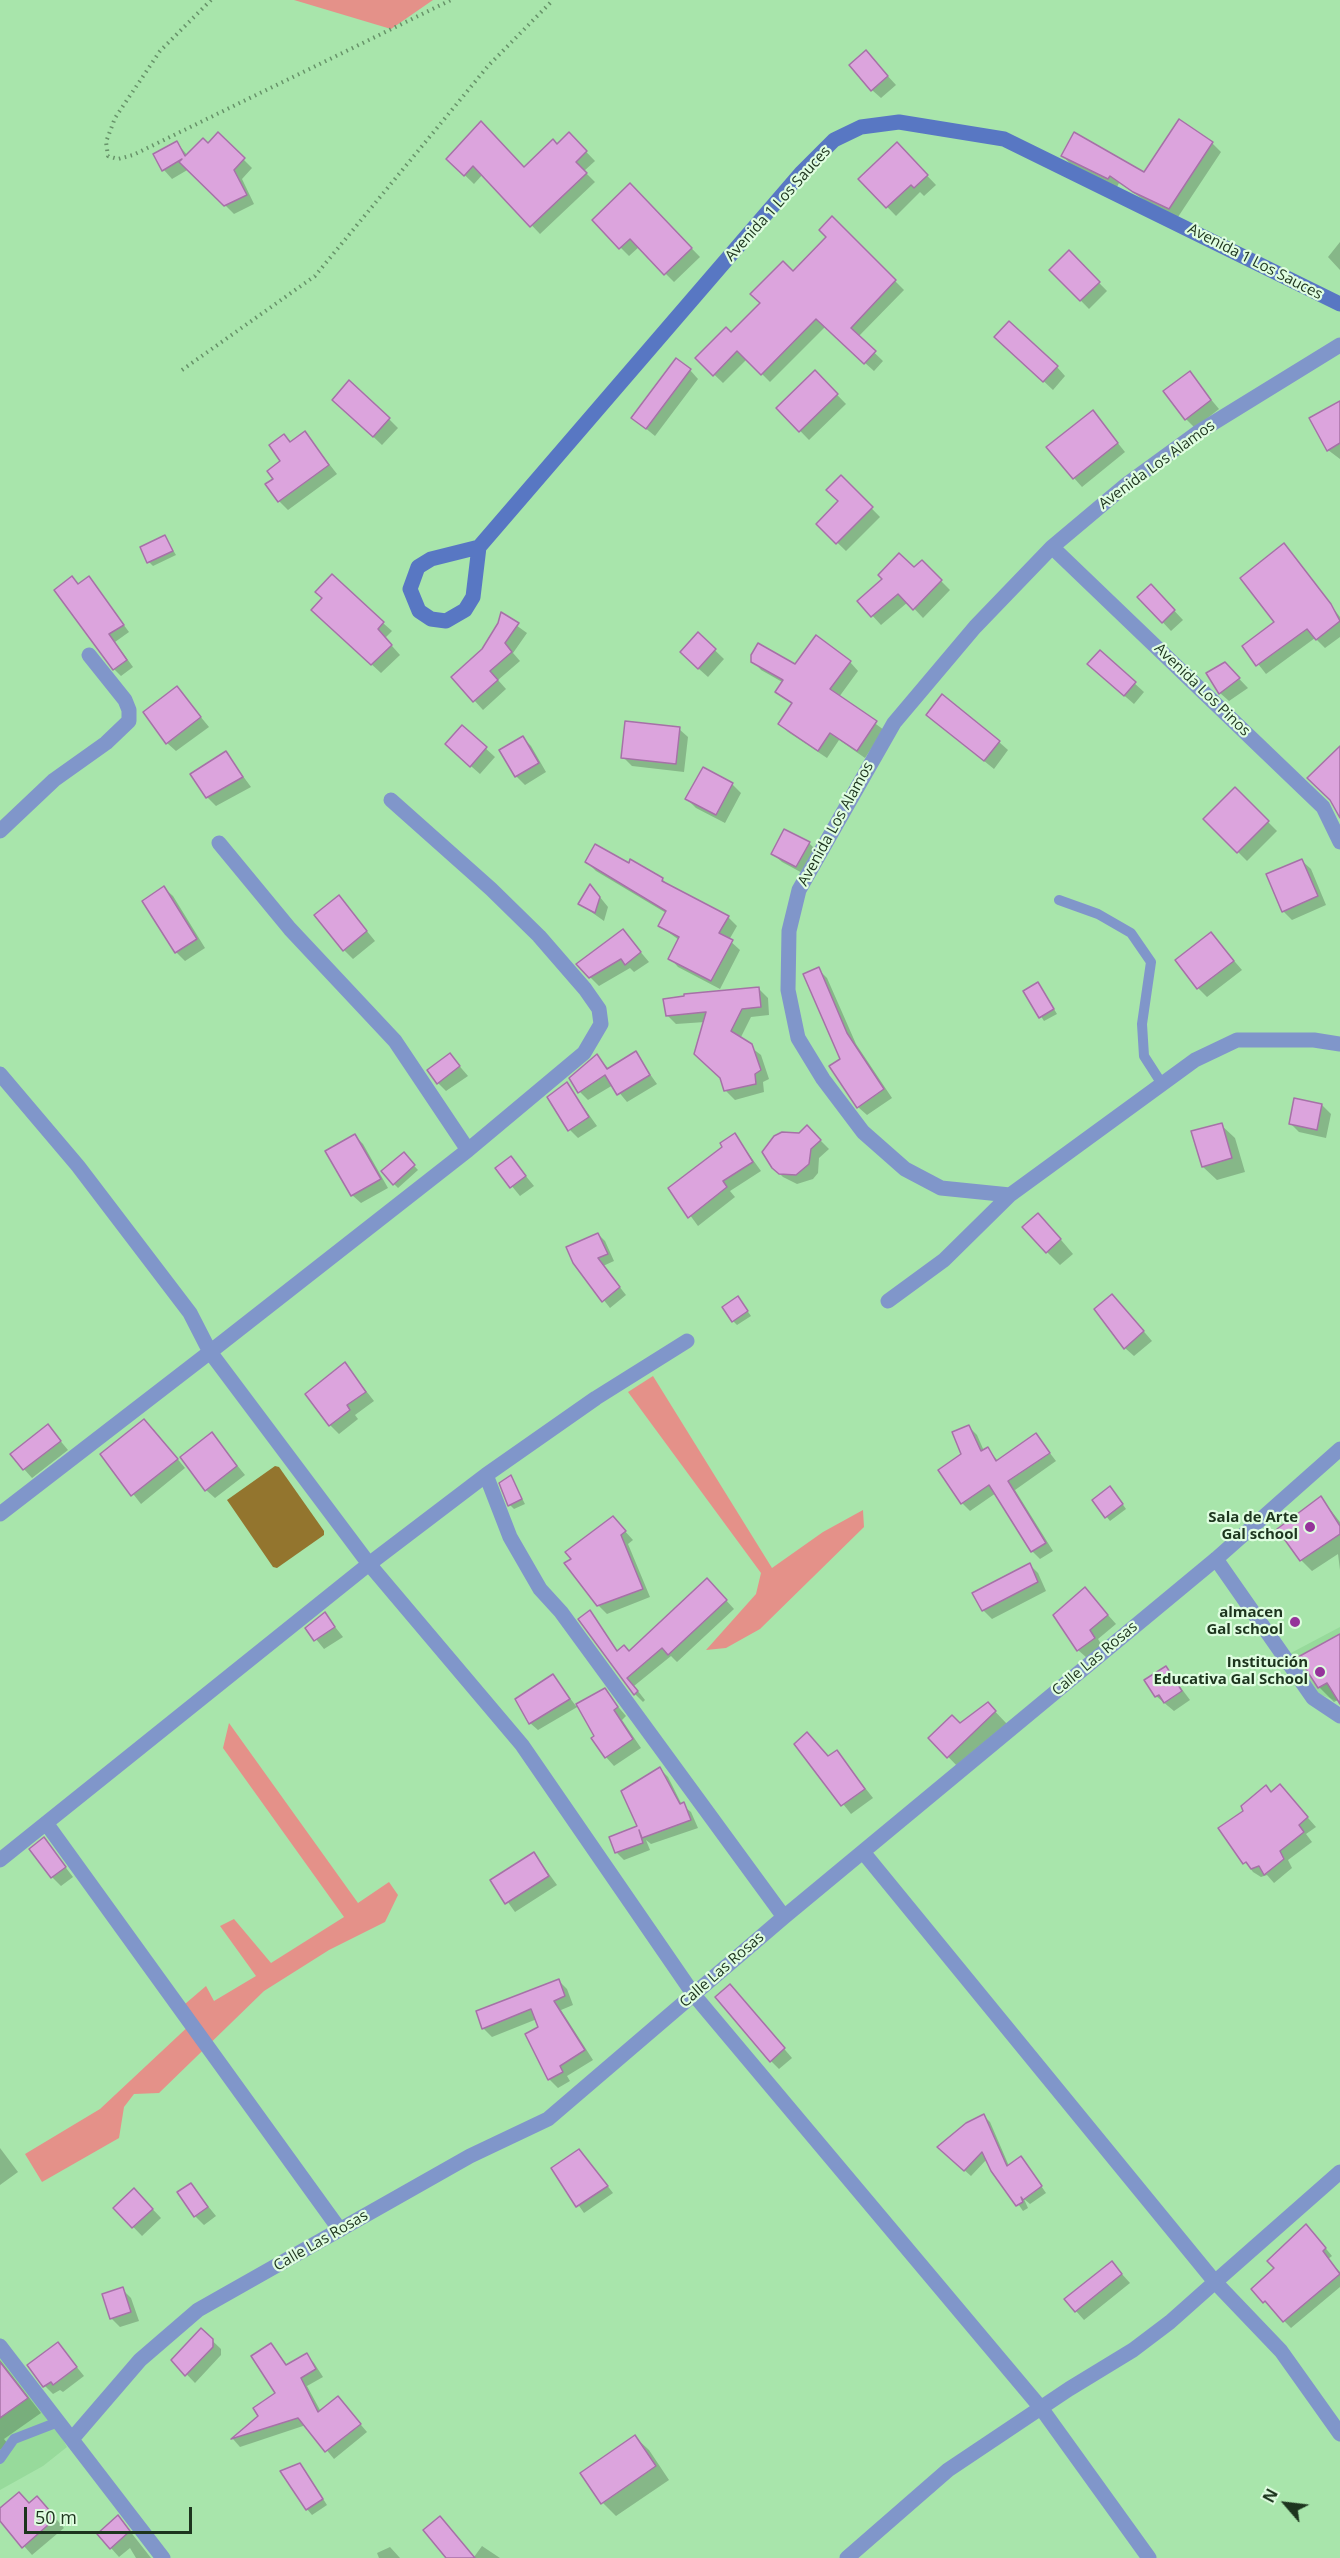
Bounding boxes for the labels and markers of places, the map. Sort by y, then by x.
place label: Sala de Arte Gal school [1208,1509,1298,1544]
marker: Sala de Arte Gal school [1303,1520,1317,1534]
place label: almacen Gal school [1206,1604,1283,1639]
marker: almacen Gal school [1288,1615,1302,1629]
place label: Institución Educativa Gal School [1154,1654,1308,1689]
marker: Institución Educativa Gal School [1313,1665,1327,1679]

